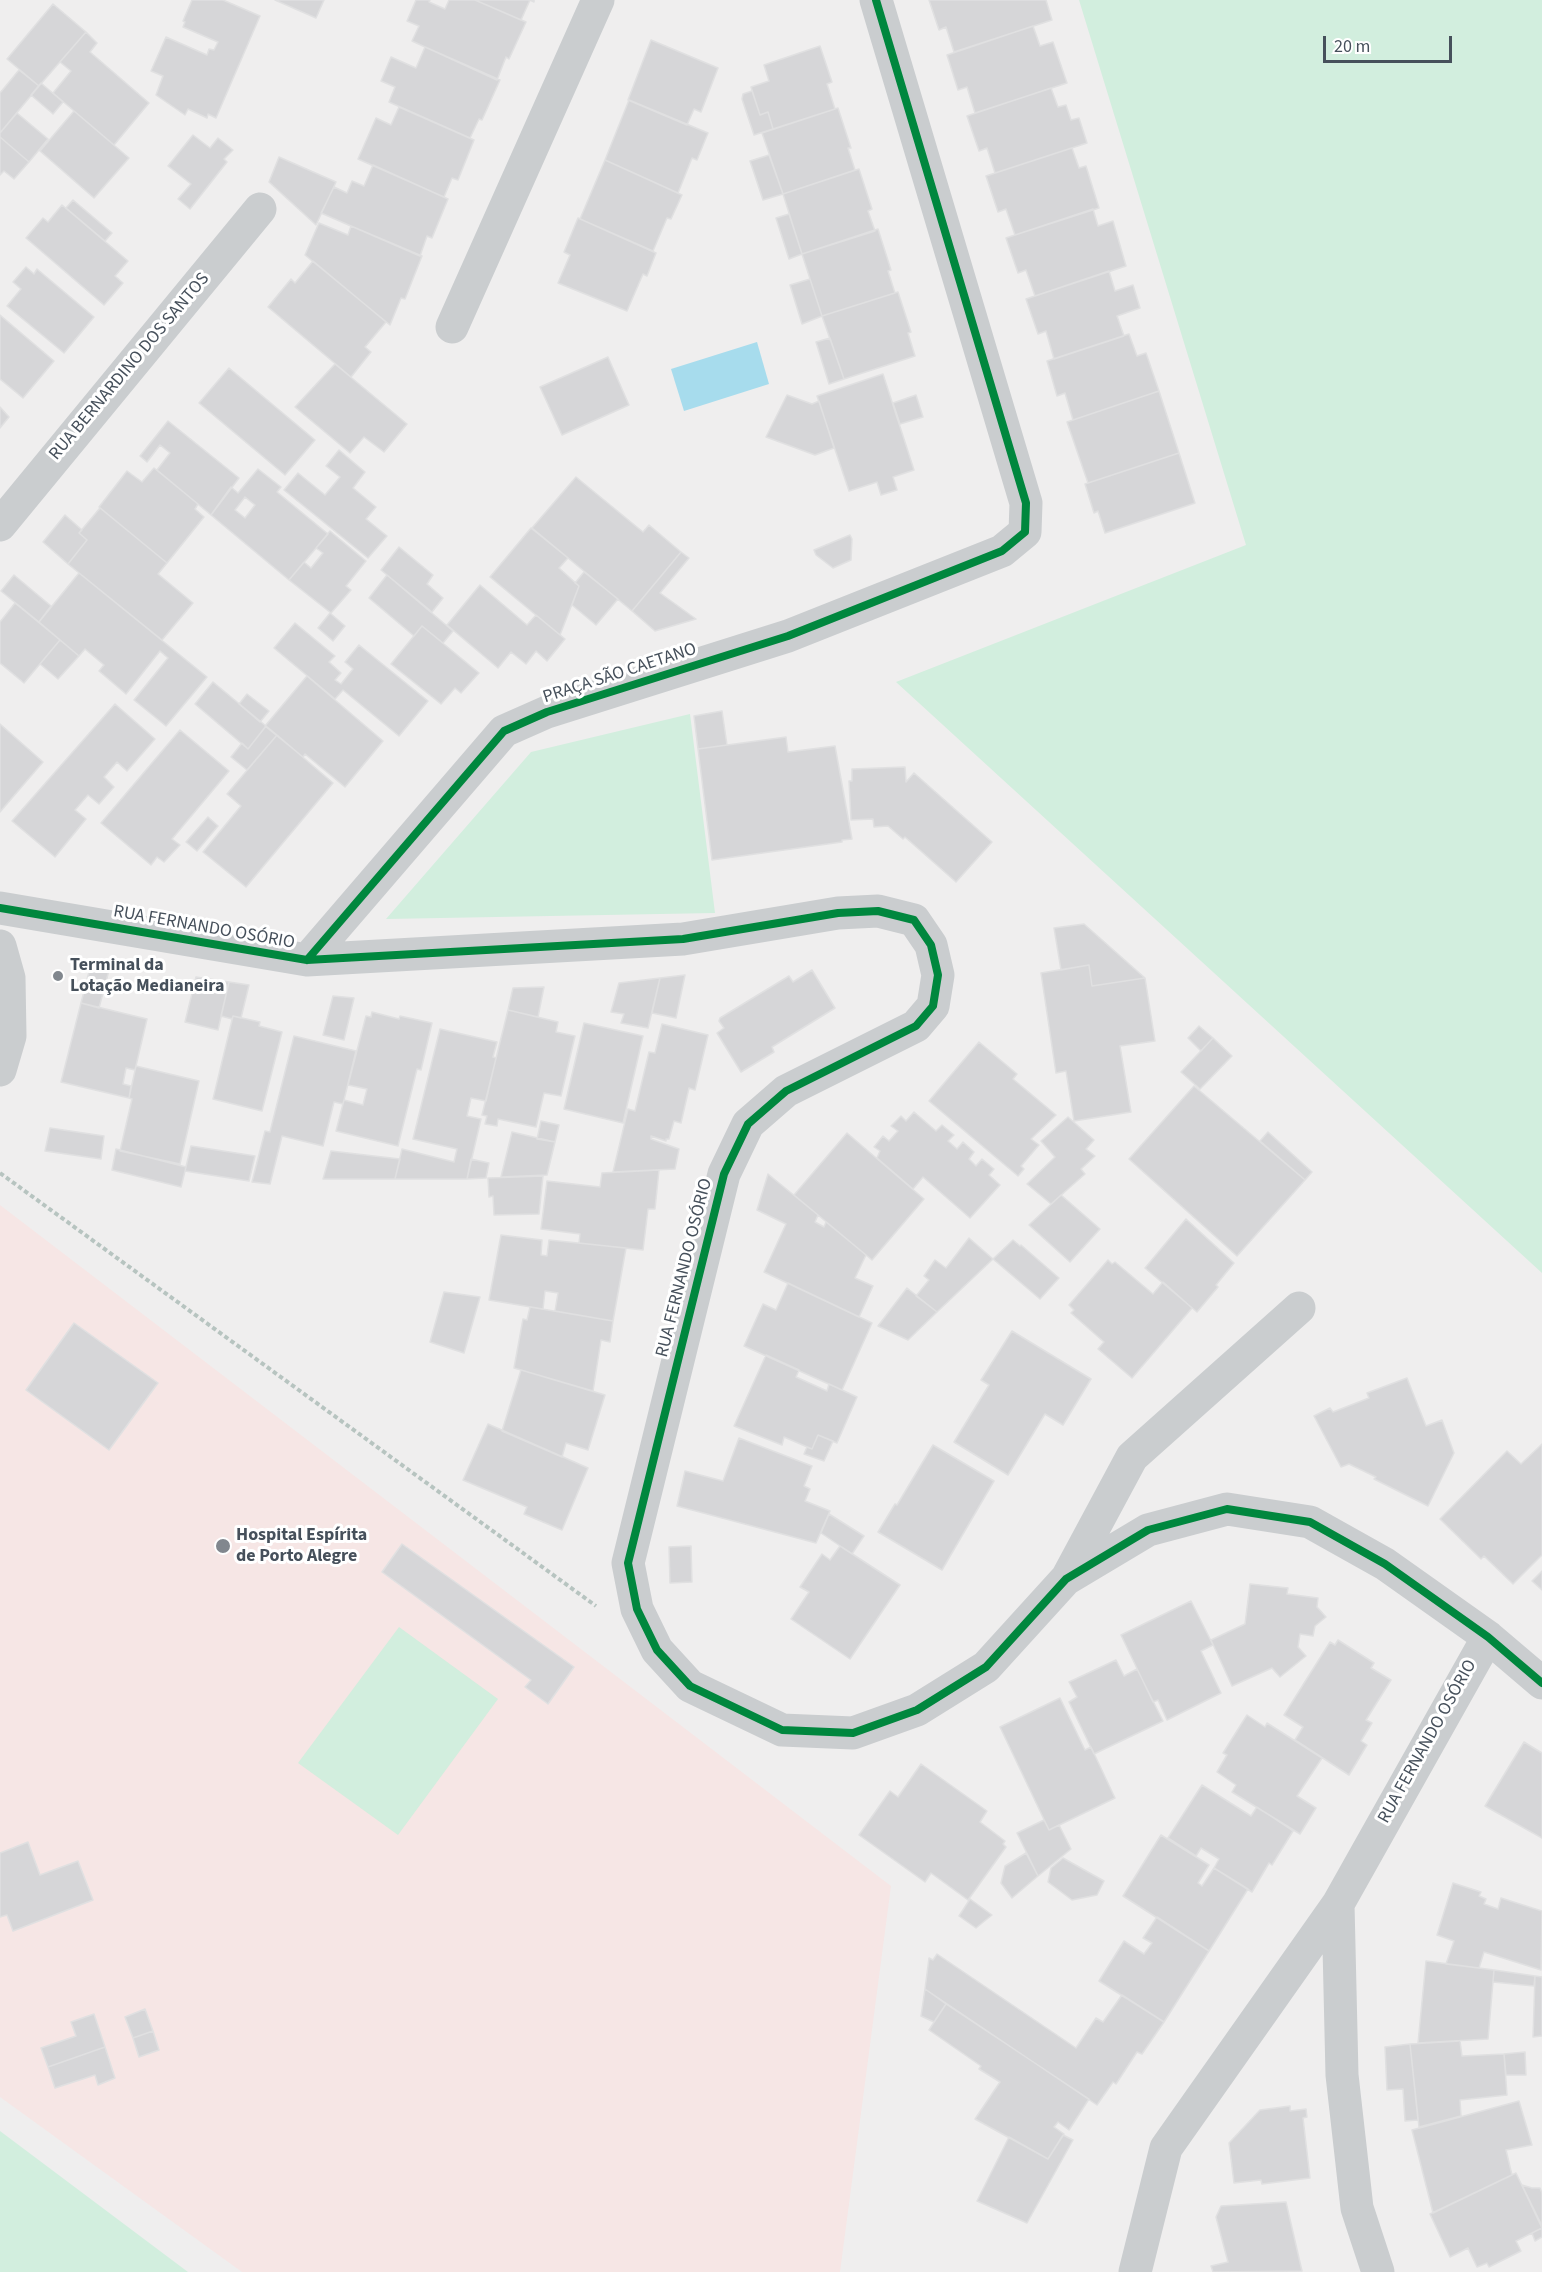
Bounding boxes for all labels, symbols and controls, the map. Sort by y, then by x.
scale bar [1326,24,1455,62]
text: 20 m [1334,34,1370,59]
street label: RUA BERNARDINO DOS SANTOS [45,269,215,465]
street label: PRAÇA SÃO CAETANO [540,639,700,709]
street label: RUA FERNANDO OSÓRIO [112,901,296,955]
place label: Terminal da Lotação Medianeira [70,955,224,998]
marker: Terminal da Lotação Medianeira [51,969,65,983]
street label: RUA FERNANDO OSÓRIO [652,1176,718,1360]
place label: Hospital Espírita de Porto Alegre [236,1525,367,1568]
marker: Hospital Espírita de Porto Alegre [214,1537,232,1555]
street label: RUA FERNANDO OSÓRIO [1374,1656,1482,1828]

